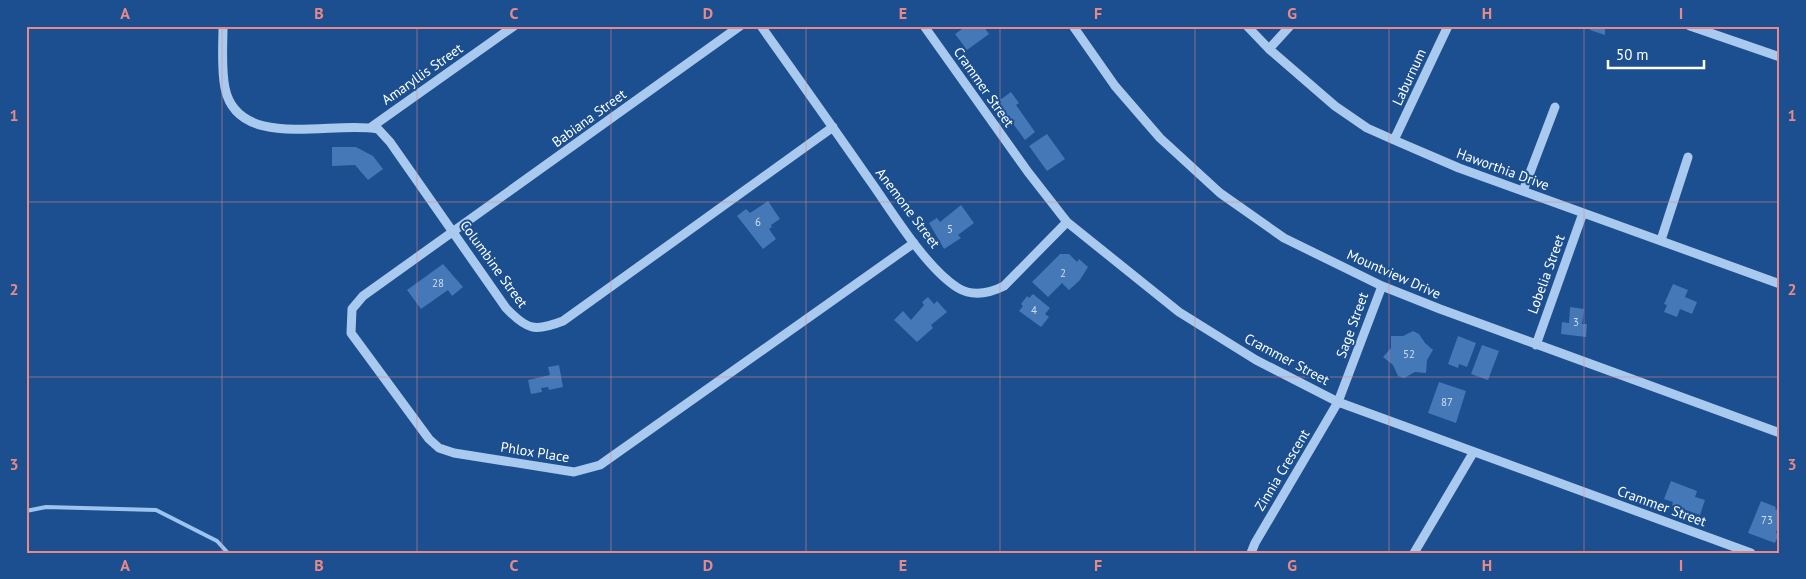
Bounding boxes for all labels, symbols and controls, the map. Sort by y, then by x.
text: A [120,3,130,23]
text: B [314,3,324,23]
text: C [510,3,519,23]
text: D [703,3,713,23]
text: E [899,3,907,23]
text: F [1094,3,1102,23]
text: G [1287,3,1297,23]
text: H [1482,3,1492,23]
text: I [1679,3,1683,23]
scale bar [1608,38,1705,70]
street label: Amaryllis Street [378,39,466,109]
street label: Crammer Street [950,44,1018,131]
text: 50 m [1616,45,1649,64]
street label: Laburnum [1388,46,1430,108]
street label: Babiana Street [548,85,630,151]
text: 1 [9,105,19,125]
text: 1 [1787,105,1797,125]
street label: Haworthia Drive [1454,144,1552,194]
street label: Anemone Street [872,164,944,252]
house number: 6 [755,215,761,229]
street label: Columbine Street [456,217,532,311]
house number: 5 [947,222,953,236]
street label: Lobelia Street [1523,232,1569,316]
street label: Mountview Drive [1344,245,1444,303]
house number: 2 [1060,266,1066,280]
house number: 28 [432,276,444,290]
text: 2 [9,279,19,299]
text: 2 [1787,279,1797,299]
street label: Sage Street [1332,290,1372,360]
house number: 4 [1031,303,1037,317]
house number: 3 [1573,315,1579,329]
street label: Crammer Street [1241,329,1333,389]
house number: 52 [1403,347,1415,361]
house number: 87 [1441,395,1453,409]
street label: Zinnia Crescent [1251,426,1314,514]
street label: Phlox Place [499,438,571,466]
text: 3 [9,454,19,474]
text: 3 [1787,454,1797,474]
street label: Crammer Street [1615,482,1709,531]
house number: 73 [1761,513,1773,527]
text: A [120,555,130,575]
text: B [314,555,324,575]
text: C [510,555,519,575]
text: D [703,555,713,575]
text: E [899,555,907,575]
text: F [1094,555,1102,575]
text: G [1287,555,1297,575]
text: H [1482,555,1492,575]
text: I [1679,555,1683,575]

